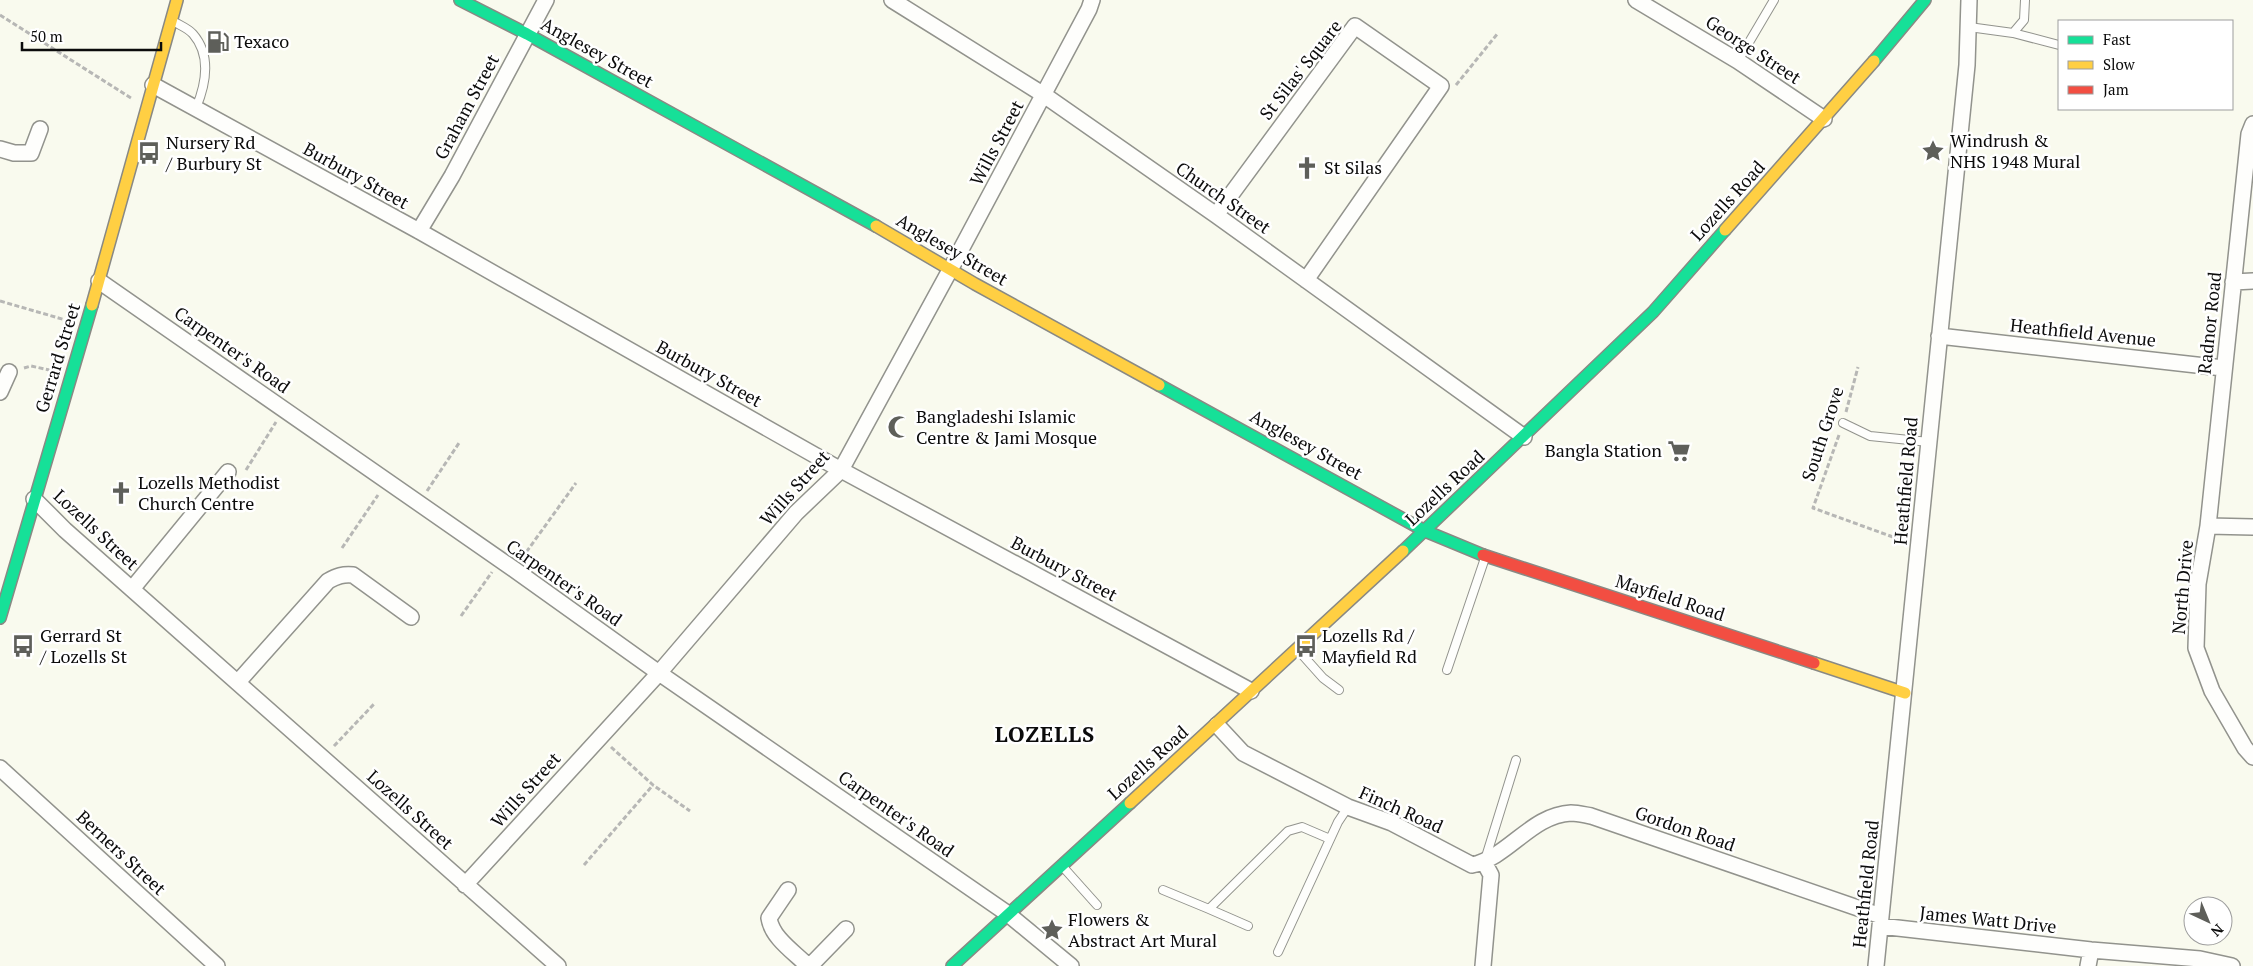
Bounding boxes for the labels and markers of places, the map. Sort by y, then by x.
fuel station icon: Texaco [205,29,231,55]
place label: Texaco [234,29,289,53]
place label: Windrush & NHS 1948 Mural [1950,128,2080,173]
place label: Nursery Rd / Burbury St [165,130,262,175]
place icon: Windrush & NHS 1948 Mural [1920,138,1946,164]
bus stop icon: Nursery Rd / Burbury St [136,140,162,166]
church icon: St Silas [1294,155,1320,181]
place label: St Silas [1324,155,1382,179]
place label: Bangladeshi Islamic Centre & Jami Mosque [916,404,1097,449]
mosque icon: Bangladeshi Islamic Centre & Jami Mosque [886,414,912,440]
place label: Bangla Station [1545,438,1662,462]
supermarket icon: Bangla Station [1666,438,1692,464]
place label: Lozells Methodist Church Centre [138,470,280,515]
church icon: Lozells Methodist Church Centre [108,480,134,506]
place label: Gerrard St / Lozells St [39,623,127,668]
place label: Lozells Rd / Mayfield Rd [1322,623,1417,668]
bus stop icon: Gerrard St / Lozells St [10,633,36,659]
bus stop icon: Lozells Rd / Mayfield Rd [1293,633,1319,659]
place label: Flowers & Abstract Art Mural [1068,907,1217,952]
place icon: Flowers & Abstract Art Mural [1039,917,1065,943]

